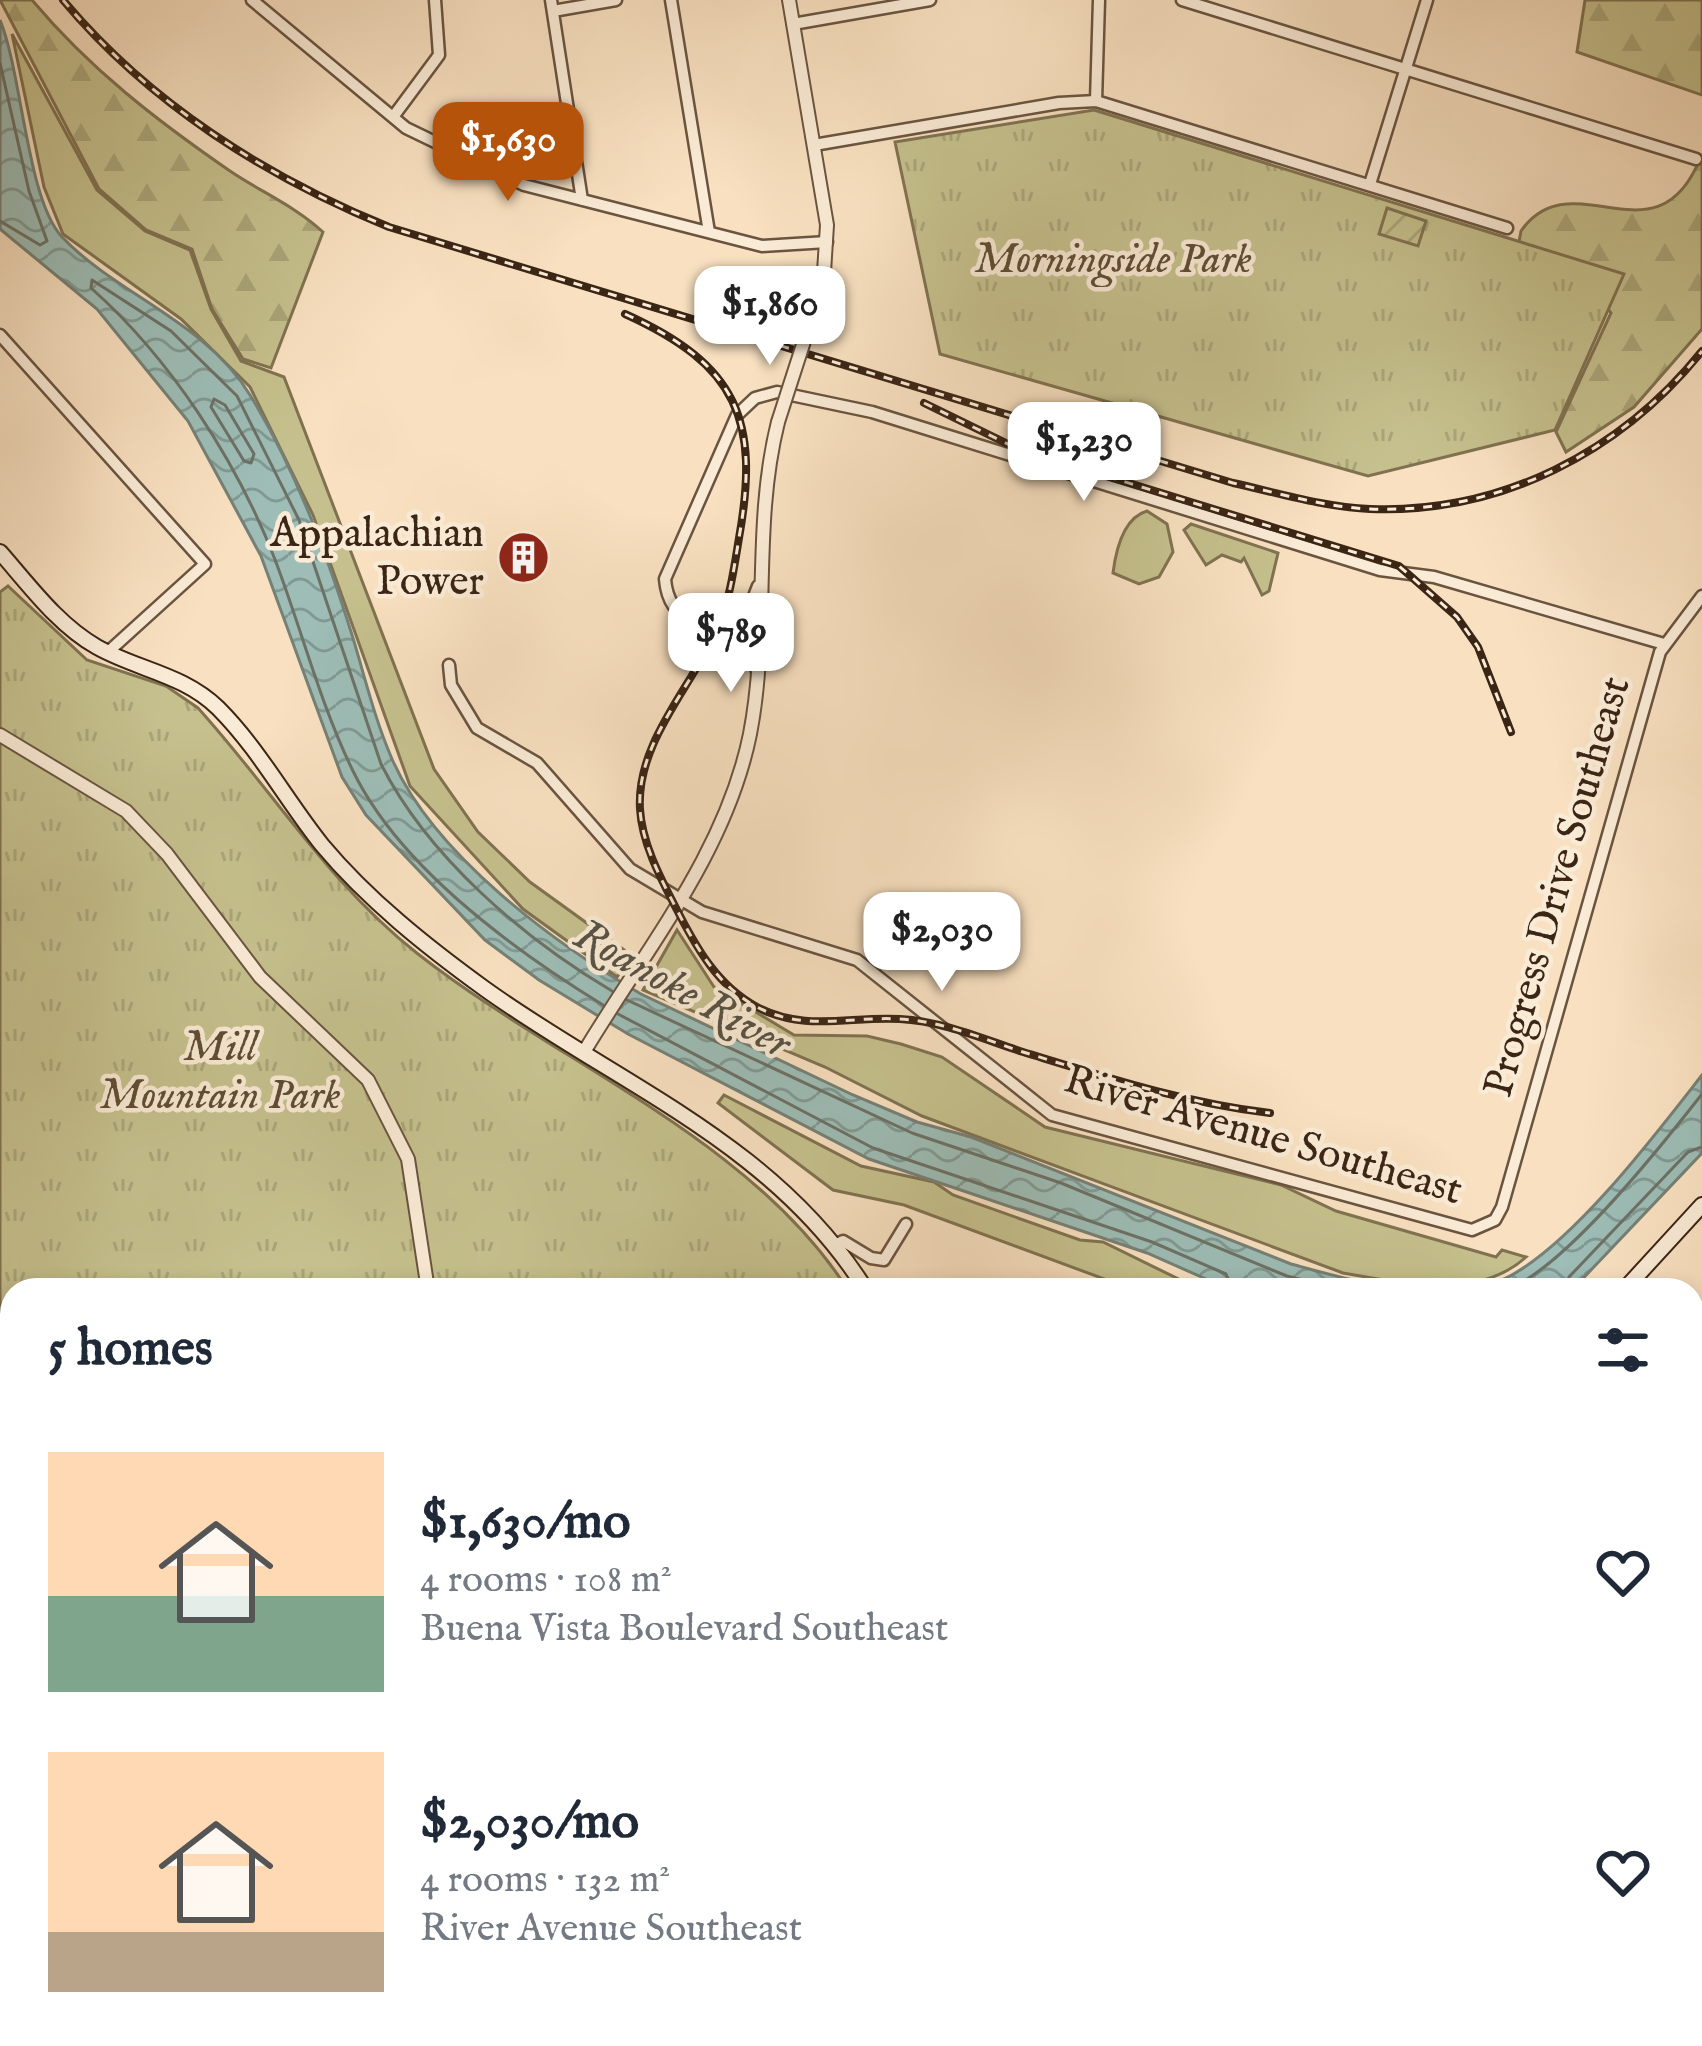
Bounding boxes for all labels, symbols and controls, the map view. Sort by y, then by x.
pin: $1,630 [410,102,606,204]
text: $1,630 [460,116,556,165]
park label: Morningside Park [974,234,1252,288]
pin: $1,860 [672,266,868,368]
text: $1,860 [721,280,819,329]
pin: $1,230 [986,402,1182,504]
text: $1,230 [1035,416,1133,465]
place label: Appalachian Power [269,508,484,609]
building icon: Appalachian Power [495,530,551,586]
pin: $789 [660,593,802,695]
text: $789 [695,607,767,656]
street label: Progress Drive Southeast [1473,671,1643,1103]
pin: $2,030 [844,892,1040,994]
text: $2,030 [890,906,994,955]
water label: Roanoke River [564,907,802,1074]
park label: Mill Mountain Park [99,1022,341,1123]
street label: River Avenue Southeast [1058,1054,1468,1218]
icon: filters [1590,1317,1656,1383]
text: 5 homes [48,1318,213,1383]
text: $1,630/mo [420,1491,631,1556]
icon: home [144,1500,288,1644]
icon: heart [1590,1539,1656,1605]
text: 4 rooms · 108 m² [420,1556,672,1605]
text: Buena Vista Boulevard Southeast [420,1605,948,1654]
text: $2,030/mo [420,1791,639,1856]
icon: home [144,1800,288,1944]
icon: heart [1590,1839,1656,1905]
text: 4 rooms · 132 m² [420,1856,670,1905]
text: River Avenue Southeast [420,1905,802,1954]

